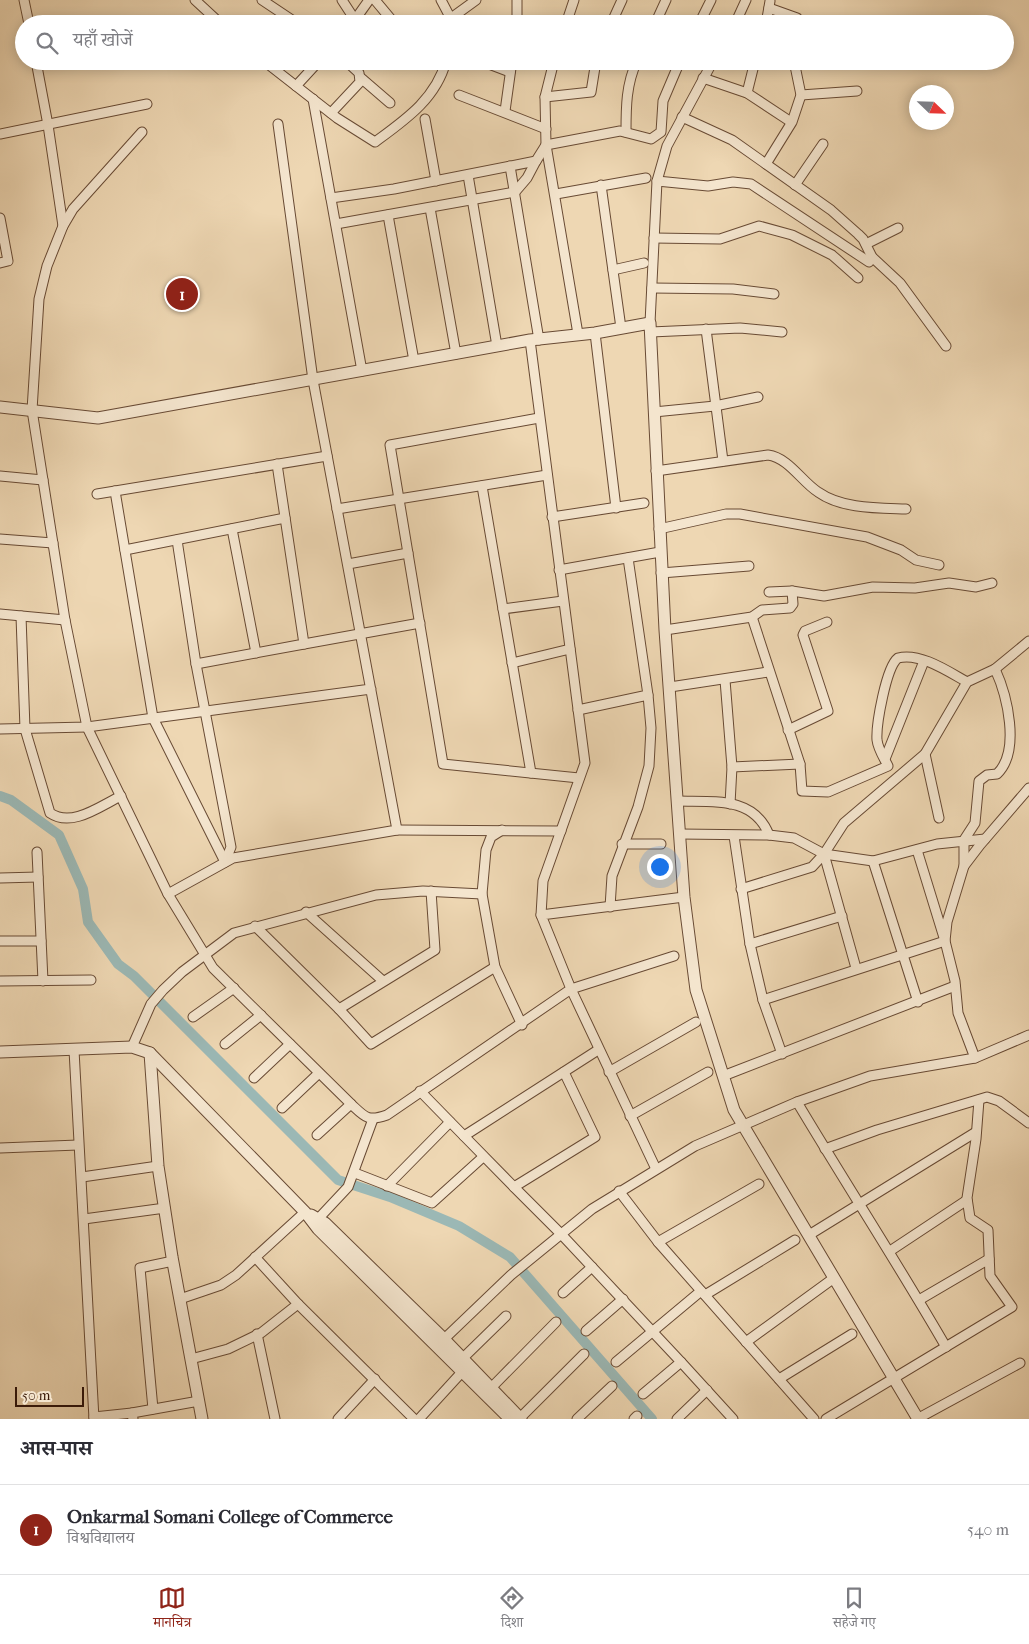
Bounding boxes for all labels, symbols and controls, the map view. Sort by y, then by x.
search box [15,15,1014,70]
icon: search [33,29,61,57]
text: यहाँ खोजें [73,29,133,51]
north arrow [909,85,954,130]
pin: 1 [166,275,198,313]
your location [647,854,673,880]
scale bar [15,1384,84,1407]
text: 50 m [22,1387,50,1404]
text: आस-पास [20,1436,92,1460]
text: Onkarmal Somani College of Commerce [67,1506,393,1528]
text: 1 [33,1520,39,1539]
text: 540 m [967,1520,1009,1539]
text: विश्वविद्यालय [67,1528,134,1547]
tab: मानचित्र [153,1584,191,1636]
tab: दिशा [498,1584,526,1636]
tab: सहेजे गए [833,1584,876,1636]

